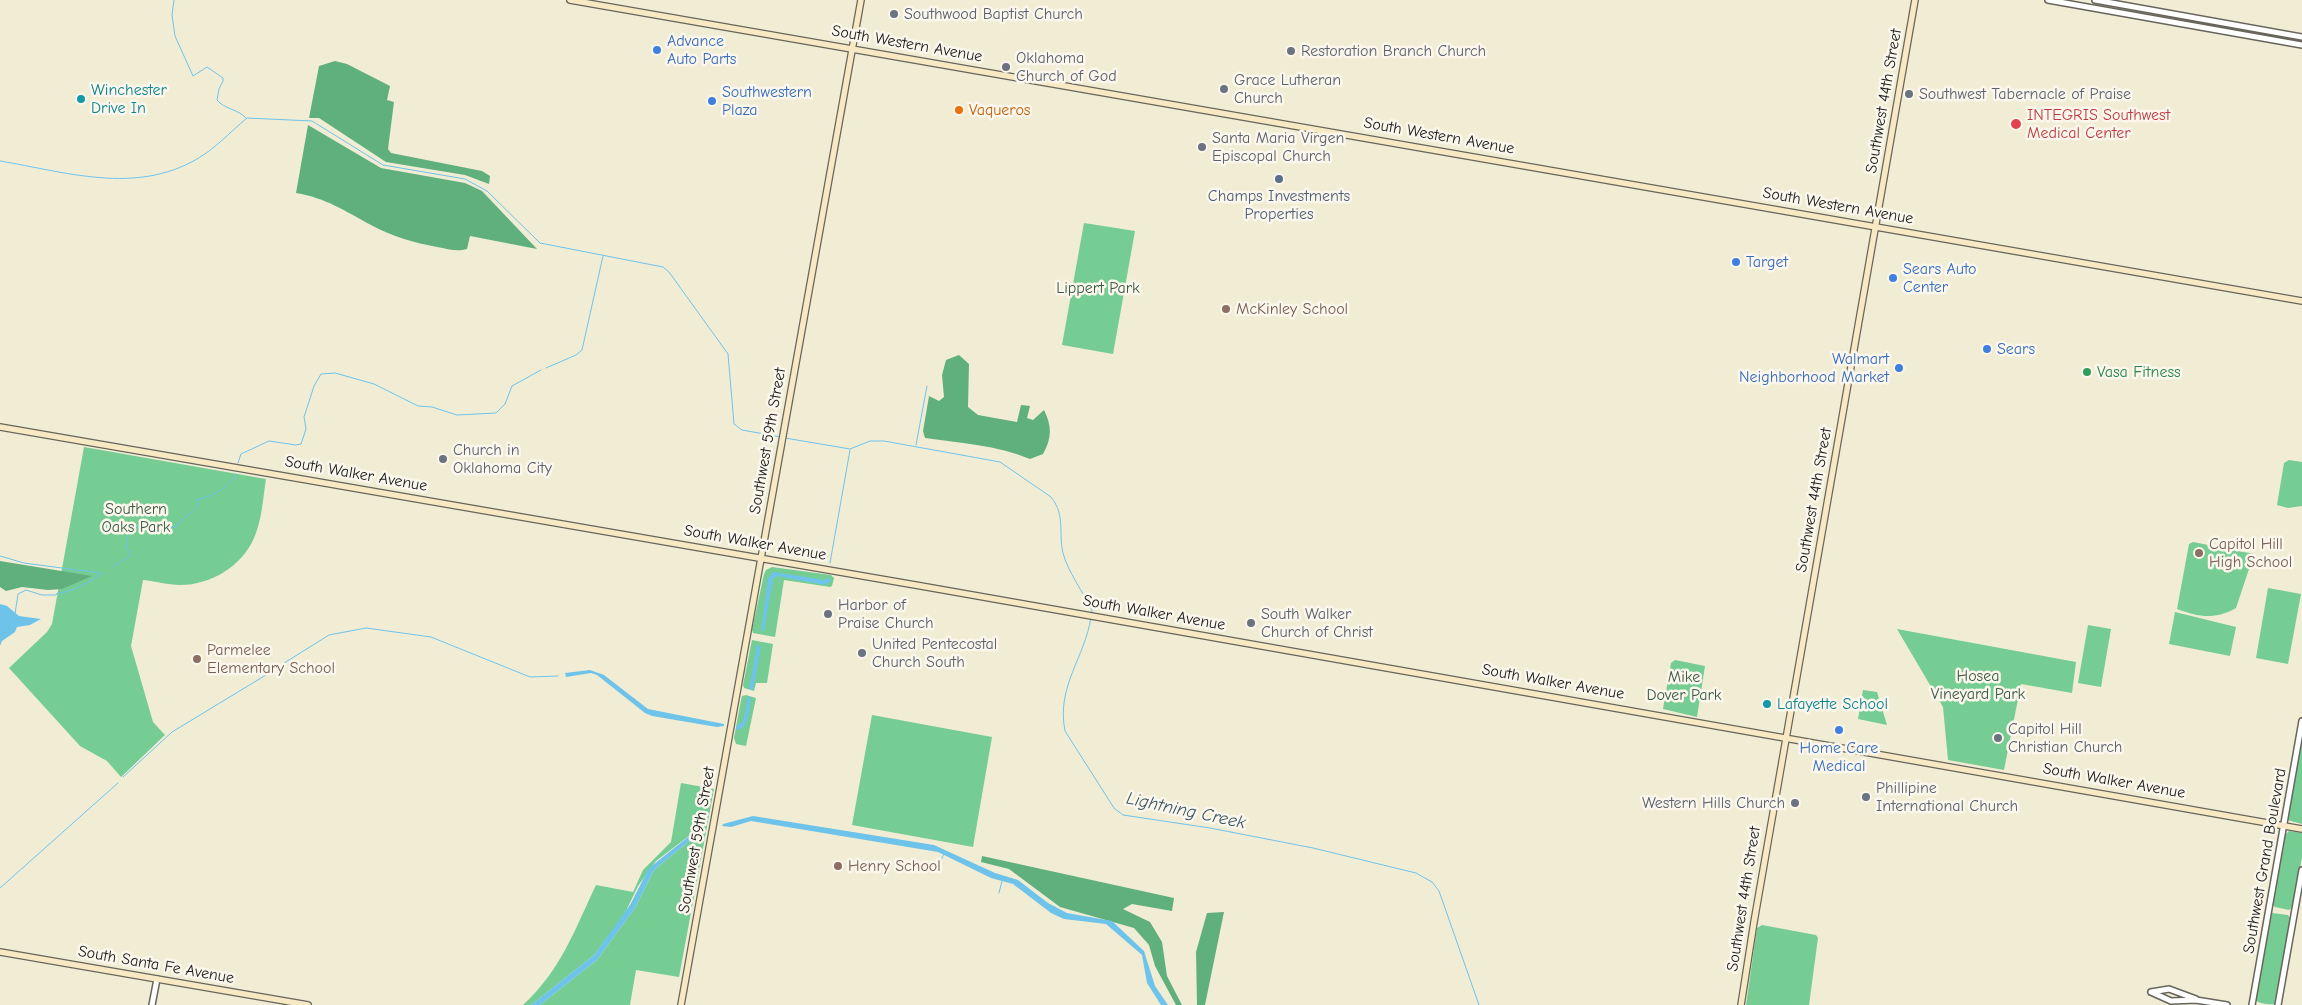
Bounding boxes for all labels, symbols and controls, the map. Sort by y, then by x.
place label: Southwood Baptist Church [904,4,1083,24]
marker: Southwood Baptist Church [888,8,900,20]
street label: South Western Avenue [830,21,984,67]
street label: Southwest 44th Street [1862,27,1906,175]
place label: Advance Auto Parts [667,31,737,69]
place label: Restoration Branch Church [1301,41,1486,61]
marker: Advance Auto Parts [651,44,663,56]
marker: Restoration Branch Church [1285,45,1297,57]
place label: Oklahoma Church of God [1016,48,1117,86]
marker: Oklahoma Church of God [1000,61,1012,73]
place label: Grace Lutheran Church [1234,70,1341,108]
place label: Winchester Drive In [91,80,167,118]
place label: Southwestern Plaza [722,82,812,120]
marker: Grace Lutheran Church [1218,83,1230,95]
place label: Southwest Tabernacle of Praise [1919,84,2131,104]
marker: Southwest Tabernacle of Praise [1903,88,1915,100]
marker: Winchester Drive In [75,93,87,105]
marker: Southwestern Plaza [706,95,718,107]
place label: Vaqueros [969,100,1030,120]
marker: Vaqueros [953,104,965,116]
place label: INTEGRIS Southwest Medical Center [2027,105,2170,143]
street label: South Western Avenue [1362,113,1516,159]
marker: INTEGRIS Southwest Medical Center [2009,117,2023,131]
place label: Santa Maria Virgen Episcopal Church [1212,128,1344,166]
marker: Santa Maria Virgen Episcopal Church [1196,141,1208,153]
marker: Champs Investments Properties [1273,173,1285,185]
street label: South Western Avenue [1761,183,1915,229]
place label: Champs Investments Properties [1208,186,1350,224]
place label: Target [1746,252,1788,272]
marker: Target [1730,256,1742,268]
place label: Sears Auto Center [1903,259,1977,297]
marker: Sears Auto Center [1887,272,1899,284]
park label: Lippert Park [1056,278,1140,298]
place label: McKinley School [1236,299,1348,319]
marker: McKinley School [1220,303,1232,315]
place label: Sears [1997,339,2035,359]
marker: Sears [1981,343,1993,355]
place label: Walmart Neighborhood Market [1739,349,1889,387]
marker: Walmart Neighborhood Market [1893,362,1905,374]
place label: Vasa Fitness [2097,362,2181,382]
street label: Southwest 59th Street [746,366,790,516]
marker: Vasa Fitness [2081,366,2093,378]
street label: Southwest 44th Street [1792,426,1836,574]
place label: Church in Oklahoma City [453,440,552,478]
street label: South Walker Avenue [283,452,429,496]
marker: Church in Oklahoma City [437,453,449,465]
park label: Southern Oaks Park [102,499,170,537]
street label: South Walker Avenue [682,521,828,565]
place label: Capitol Hill High School [2209,534,2292,572]
marker: Capitol Hill High School [2193,547,2205,559]
street label: South Walker Avenue [1081,591,1227,635]
place label: Harbor of Praise Church [838,595,934,633]
place label: South Walker Church of Christ [1261,604,1373,642]
marker: Harbor of Praise Church [822,608,834,620]
marker: South Walker Church of Christ [1245,617,1257,629]
place label: United Pentecostal Church South [872,634,997,672]
place label: Parmelee Elementary School [207,640,335,678]
marker: United Pentecostal Church South [856,647,868,659]
marker: Parmelee Elementary School [191,653,203,665]
street label: South Walker Avenue [1480,660,1626,704]
park label: Hosea Vineyard Park [1931,666,2025,704]
park label: Mike Dover Park [1646,667,1722,705]
place label: Lafayette School [1777,694,1888,714]
marker: Lafayette School [1761,698,1773,710]
place label: Capitol Hill Christian Church [2008,719,2122,757]
marker: Home Care Medical [1833,724,1845,736]
marker: Capitol Hill Christian Church [1992,732,2004,744]
place label: Home Care Medical [1800,738,1878,776]
street label: South Walker Avenue [2041,759,2187,803]
street label: Southwest 59th Street [675,765,719,915]
street label: Southwest Grand Boulevard [2239,767,2291,955]
place label: Phillipine International Church [1876,778,2018,816]
water label: Lightning Creek [1124,788,1248,834]
marker: Phillipine International Church [1860,791,1872,803]
place label: Western Hills Church [1642,793,1785,813]
marker: Western Hills Church [1789,797,1801,809]
street label: Southwest 44th Street [1723,825,1765,973]
place label: Henry School [848,856,941,876]
marker: Henry School [832,860,844,872]
street label: South Santa Fe Avenue [77,942,235,988]

